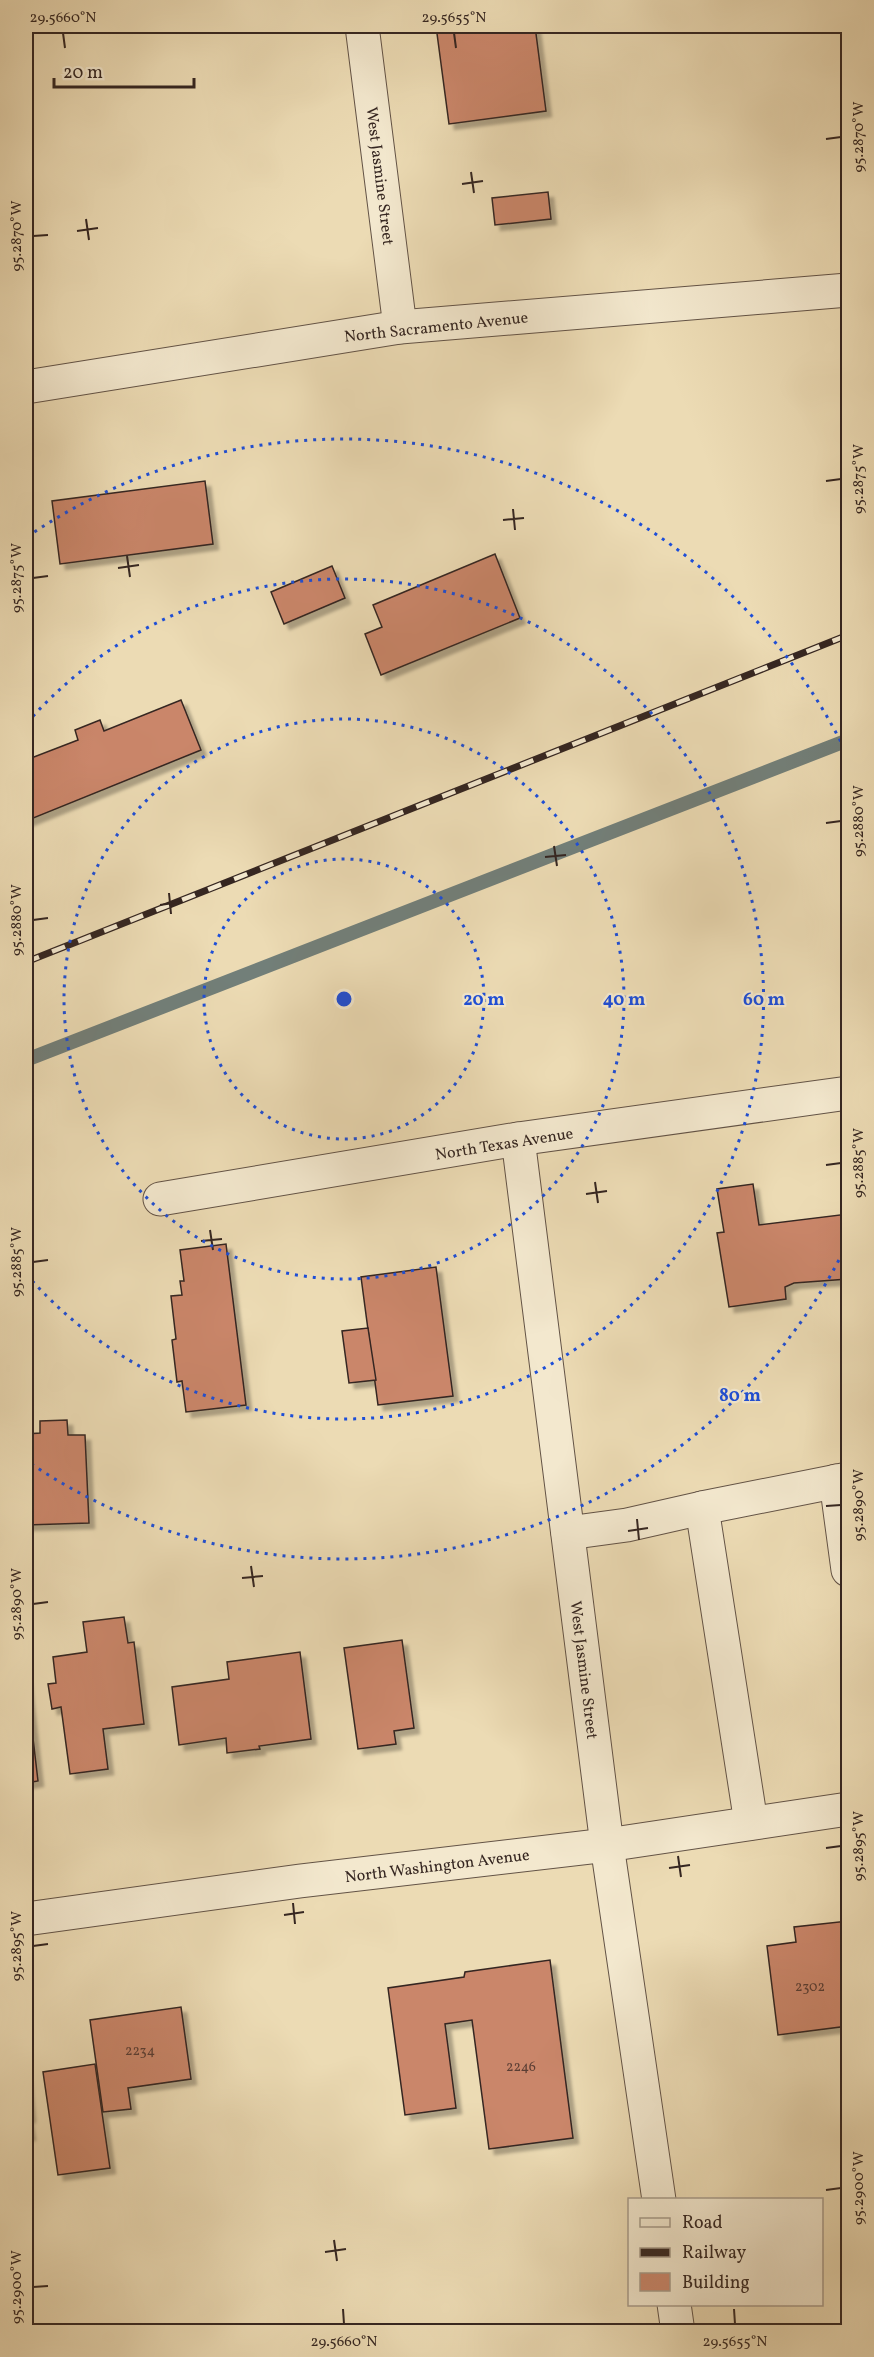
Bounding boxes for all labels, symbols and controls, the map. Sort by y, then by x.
text: 29.5660°N [30,8,96,29]
text: 29.5655°N [422,8,486,29]
scale bar [54,51,194,89]
text: 20 m [63,61,103,86]
text: 95.2870°W [849,102,870,172]
street label: West Jasmine Street [360,106,398,247]
text: 95.2870°W [7,201,28,271]
street label: North Sacramento Avenue [343,307,529,349]
text: 95.2875°W [849,444,870,514]
text: 95.2875°W [7,543,28,613]
text: 95.2880°W [849,785,870,857]
text: 95.2880°W [7,884,28,956]
text: 20 m [463,988,505,1013]
text: 40 m [603,988,645,1013]
text: 60 m [743,988,785,1013]
centre of rings [334,989,354,1009]
street label: North Texas Avenue [434,1123,575,1167]
text: 95.2885°W [849,1128,870,1198]
text: 95.2885°W [7,1227,28,1297]
text: 80 m [719,1384,761,1409]
text: 95.2890°W [849,1469,870,1541]
text: 95.2890°W [7,1568,28,1640]
street label: West Jasmine Street [564,1600,602,1741]
text: 95.2895°W [849,1811,870,1881]
street label: North Washington Avenue [344,1845,531,1889]
text: 95.2895°W [7,1911,28,1981]
house number: 2302 [795,1978,825,1997]
house number: 2234 [125,2042,155,2061]
house number: 2246 [506,2058,536,2077]
text: 95.2900°W [849,2151,870,2225]
legend [628,2198,823,2306]
text: Road [682,2211,723,2236]
text: Railway [682,2241,746,2266]
text: 95.2900°W [7,2250,28,2324]
text: Building [682,2271,750,2296]
text: 29.5660°N [311,2332,377,2353]
text: 29.5655°N [703,2332,767,2353]

